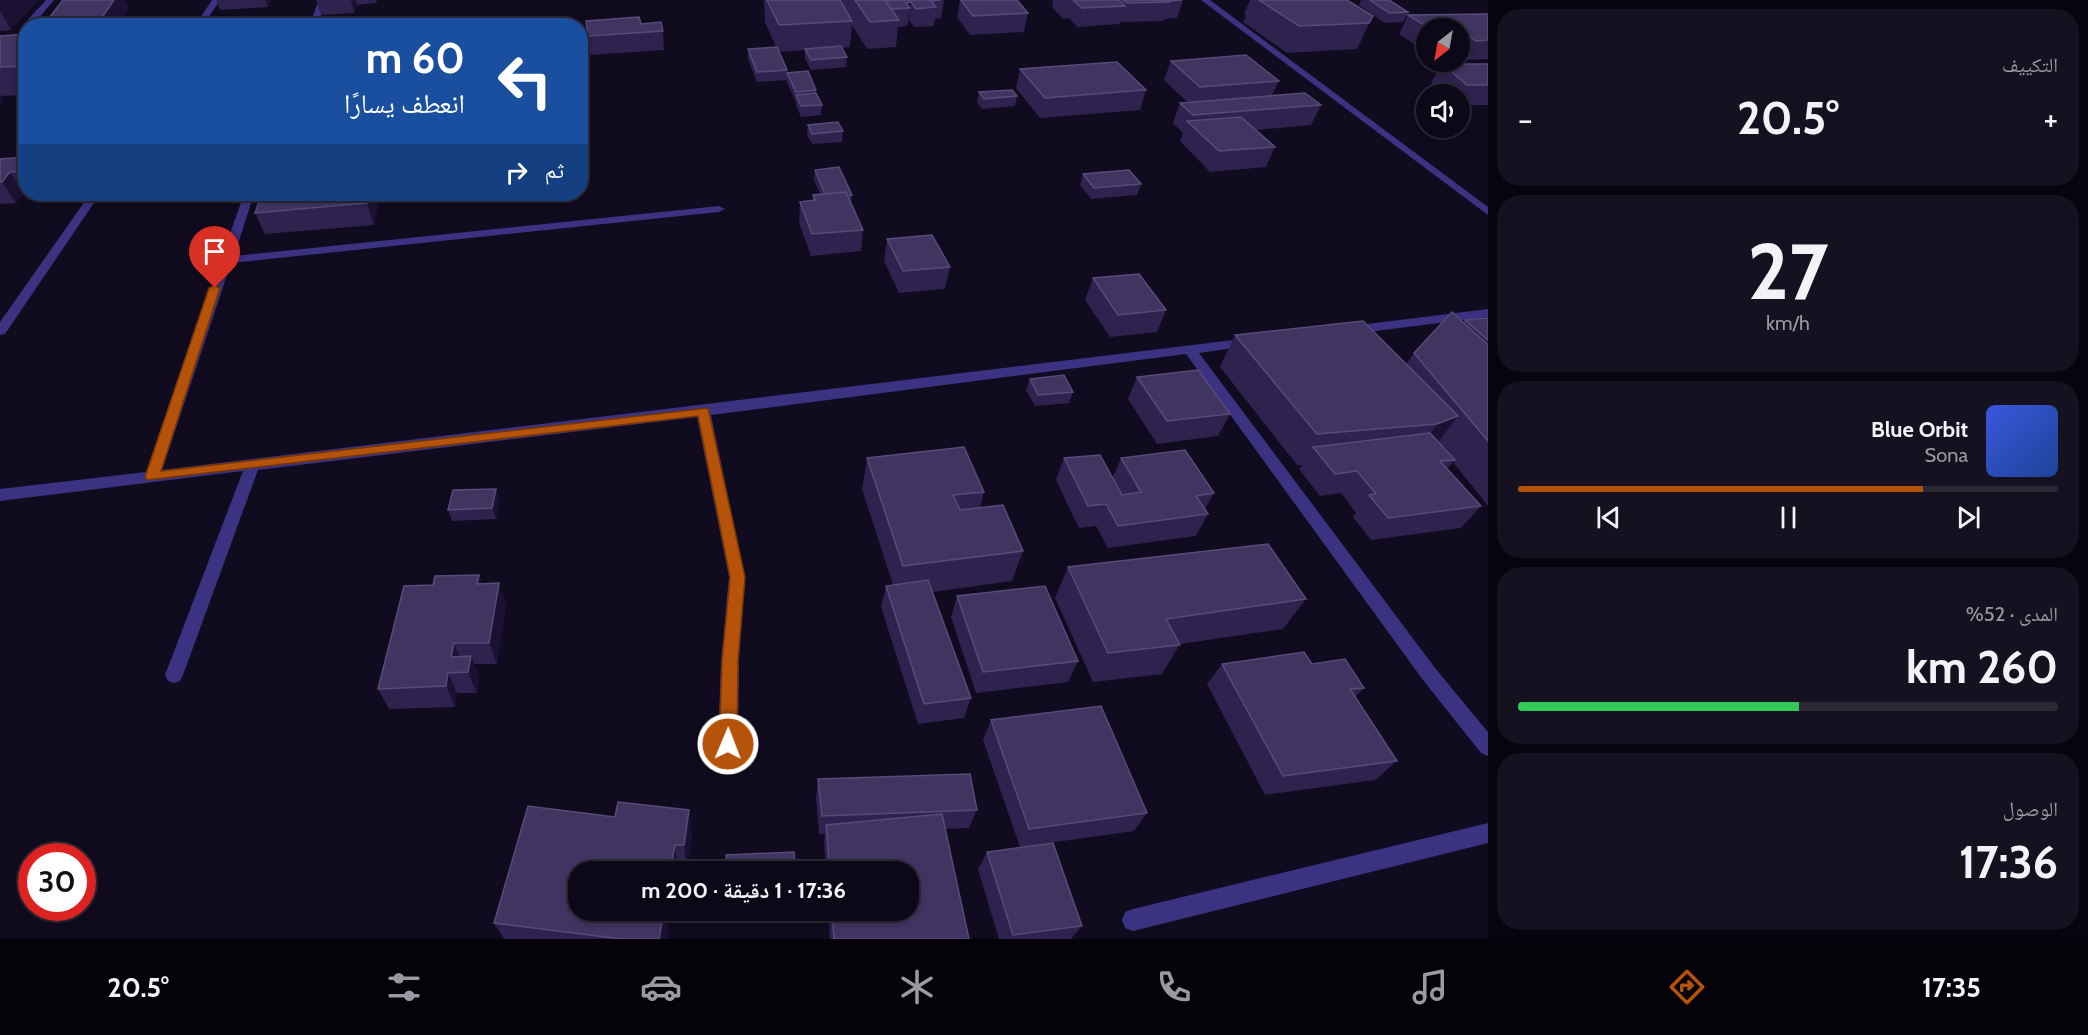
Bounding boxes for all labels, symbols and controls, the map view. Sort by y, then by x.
north arrow [1416,18,1470,72]
map controls [1416,18,1470,138]
text: 60 m [366,32,465,84]
icon: left [486,42,564,120]
text: التكييف [2002,53,2058,77]
button: sound [1416,84,1470,138]
text: انعطف يسارًا [344,87,465,120]
text: 20.5° [1737,91,1839,145]
text: − [1518,99,1533,139]
text: + [2043,99,2058,139]
icon: right [500,156,533,189]
text: ثم [545,157,564,184]
text: 27 [1747,224,1829,319]
pin [189,226,240,288]
icon: arrive [198,235,231,268]
text: km/h [1766,311,1810,335]
text: Blue Orbit [1871,416,1968,443]
text: Sona [1925,443,1968,467]
icon: previous [1592,501,1625,534]
icon: pause [1772,501,1805,534]
icon: next [1952,501,1985,534]
text: المدى · 52% [1966,602,2058,626]
text: 260 km [1906,640,2058,694]
position arrow [696,712,760,776]
text: الوصول [2003,797,2058,821]
text: 17:36 [1959,835,2058,889]
speed limit sign: 30 [18,843,96,921]
text: 17:36 · 1 دقيقة · 200 m [641,877,846,904]
icon: filters [383,966,425,1008]
icon: car [640,966,682,1008]
icon: climate [896,966,938,1008]
icon: phone [1153,966,1195,1008]
icon: music [1409,966,1451,1008]
icon: directions [1666,966,1708,1008]
text: 20.5° [107,971,169,1004]
text: 17:35 [1922,971,1981,1004]

